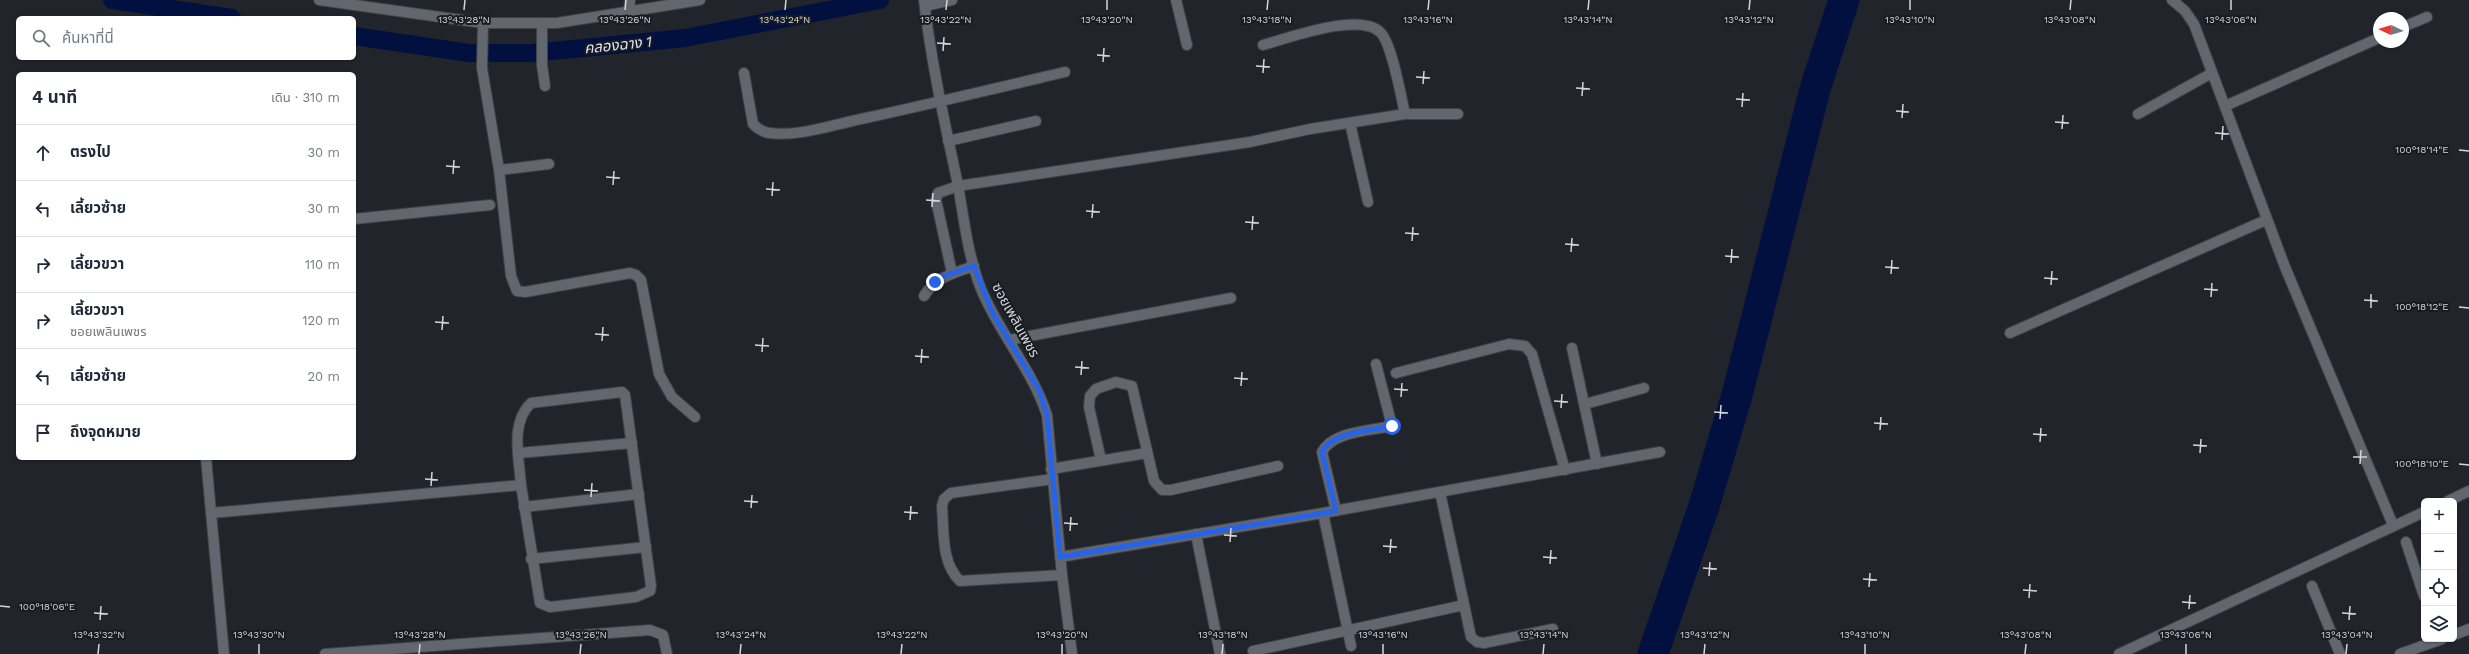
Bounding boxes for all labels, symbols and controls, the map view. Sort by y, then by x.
north arrow [2373,12,2409,48]
text: 13°43'28"N [438,14,490,25]
text: 13°43'26"N [599,14,651,25]
text: 13°43'24"N [760,14,810,25]
text: 13°43'22"N [920,14,972,25]
text: 13°43'20"N [1081,14,1133,25]
text: 13°43'18"N [1242,14,1292,25]
text: 13°43'16"N [1403,14,1453,25]
text: 13°43'14"N [1563,14,1613,25]
text: 13°43'12"N [1724,14,1774,25]
text: 13°43'10"N [1885,14,1935,25]
text: 13°43'08"N [2044,14,2096,25]
text: 13°43'06"N [2205,14,2257,25]
search box [16,16,356,60]
icon: search [30,27,52,49]
text: ค้นหาที่นี่ [62,29,114,47]
water label: คลองฉาง 1 [583,32,653,58]
text: 4 นาที [32,87,77,107]
text: เดิน · 310 m [271,90,340,105]
icon: ahead [32,142,54,164]
text: ตรงไป [70,143,111,161]
text: 100°18'14"E [2395,144,2449,155]
text: 30 m [308,145,340,160]
icon: left [32,198,54,220]
text: เลี้ยวซ้าย [70,199,126,217]
text: 30 m [308,201,340,216]
icon: right [32,254,54,276]
text: เลี้ยวขวา [70,255,124,273]
text: 110 m [305,257,340,272]
route end [926,273,944,291]
street label: ซอยเพลินเพชร [989,280,1043,360]
text: เลี้ยวขวา [70,301,124,319]
text: 100°18'12"E [2395,301,2449,312]
icon: right [32,310,54,332]
text: 120 m [302,313,340,328]
text: ซอยเพลินเพชร [70,324,147,339]
icon: left [32,366,54,388]
text: เลี้ยวซ้าย [70,367,126,385]
text: 20 m [308,369,340,384]
route start [1383,417,1401,435]
icon: arrive [32,422,54,444]
text: ถึงจุดหมาย [70,423,141,441]
text: 100°18'10"E [2395,458,2449,469]
map controls [2421,498,2457,642]
button: + [2421,498,2457,534]
button: − [2421,534,2457,570]
button: locate [2421,570,2457,606]
text: 100°18'06"E [19,601,75,612]
button: layers [2421,606,2457,642]
text: 13°43'32"N [73,629,125,640]
text: 13°43'30"N [233,629,285,640]
text: 13°43'28"N [394,629,446,640]
text: 13°43'26"N [555,629,607,640]
text: 13°43'24"N [716,629,766,640]
text: 13°43'22"N [876,629,928,640]
text: 13°43'20"N [1036,629,1088,640]
text: 13°43'18"N [1198,629,1248,640]
text: 13°43'16"N [1358,629,1408,640]
text: 13°43'14"N [1519,629,1569,640]
text: 13°43'12"N [1680,629,1730,640]
text: 13°43'10"N [1840,629,1890,640]
text: 13°43'08"N [2000,629,2052,640]
text: 13°43'06"N [2160,629,2212,640]
text: 13°43'04"N [2321,629,2373,640]

